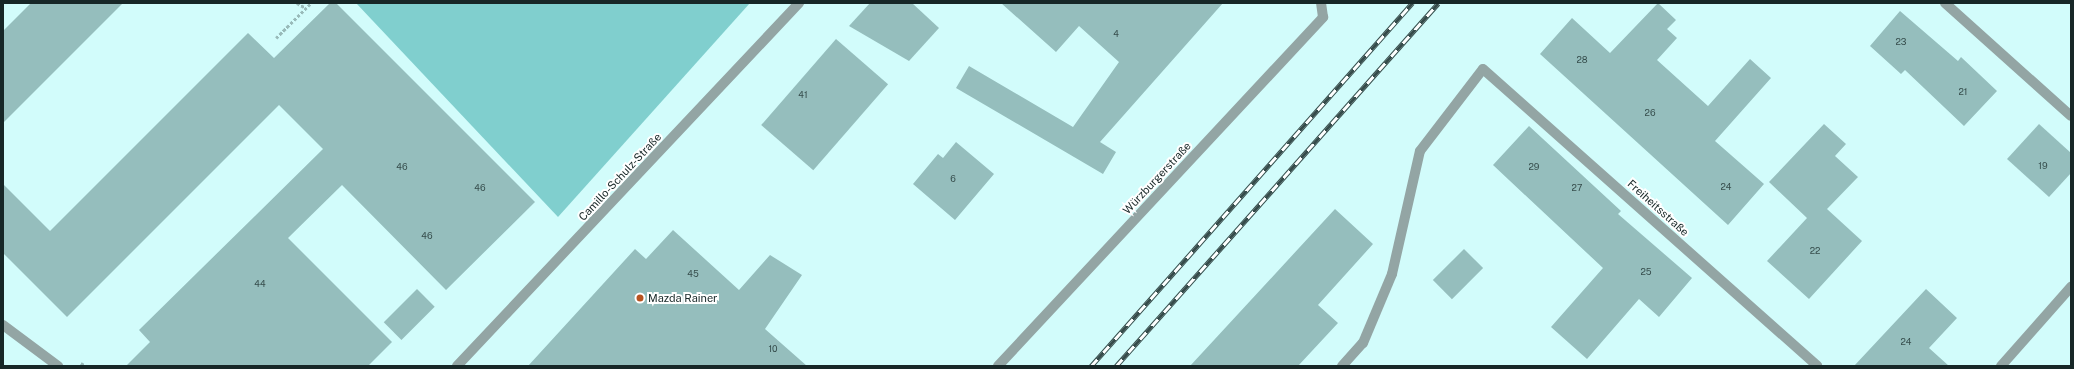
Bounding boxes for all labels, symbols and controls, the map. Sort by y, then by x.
house number: 4 [1113,29,1119,39]
house number: 23 [1895,37,1907,47]
house number: 28 [1576,55,1588,65]
house number: 21 [1958,87,1968,97]
house number: 41 [798,90,808,100]
house number: 26 [1645,108,1655,118]
street label: Camillo-Schulz-Straße [576,130,664,224]
street label: Würzburgerstraße [1120,139,1194,217]
house number: 19 [2038,161,2048,171]
house number: 46 [396,162,408,172]
house number: 29 [1529,162,1539,172]
house number: 6 [950,174,956,184]
street label: Freiheitsstraße [1625,177,1691,239]
house number: 24 [1720,182,1732,192]
house number: 46 [474,183,486,193]
house number: 27 [1572,183,1582,193]
house number: 46 [421,231,433,241]
house number: 22 [1810,246,1820,256]
house number: 25 [1640,267,1652,277]
house number: 45 [687,269,699,279]
house number: 44 [254,279,266,289]
place label: Mazda Rainer [648,291,717,305]
marker: Mazda Rainer [635,293,645,303]
house number: 24 [1900,337,1912,347]
house number: 10 [768,344,778,354]

